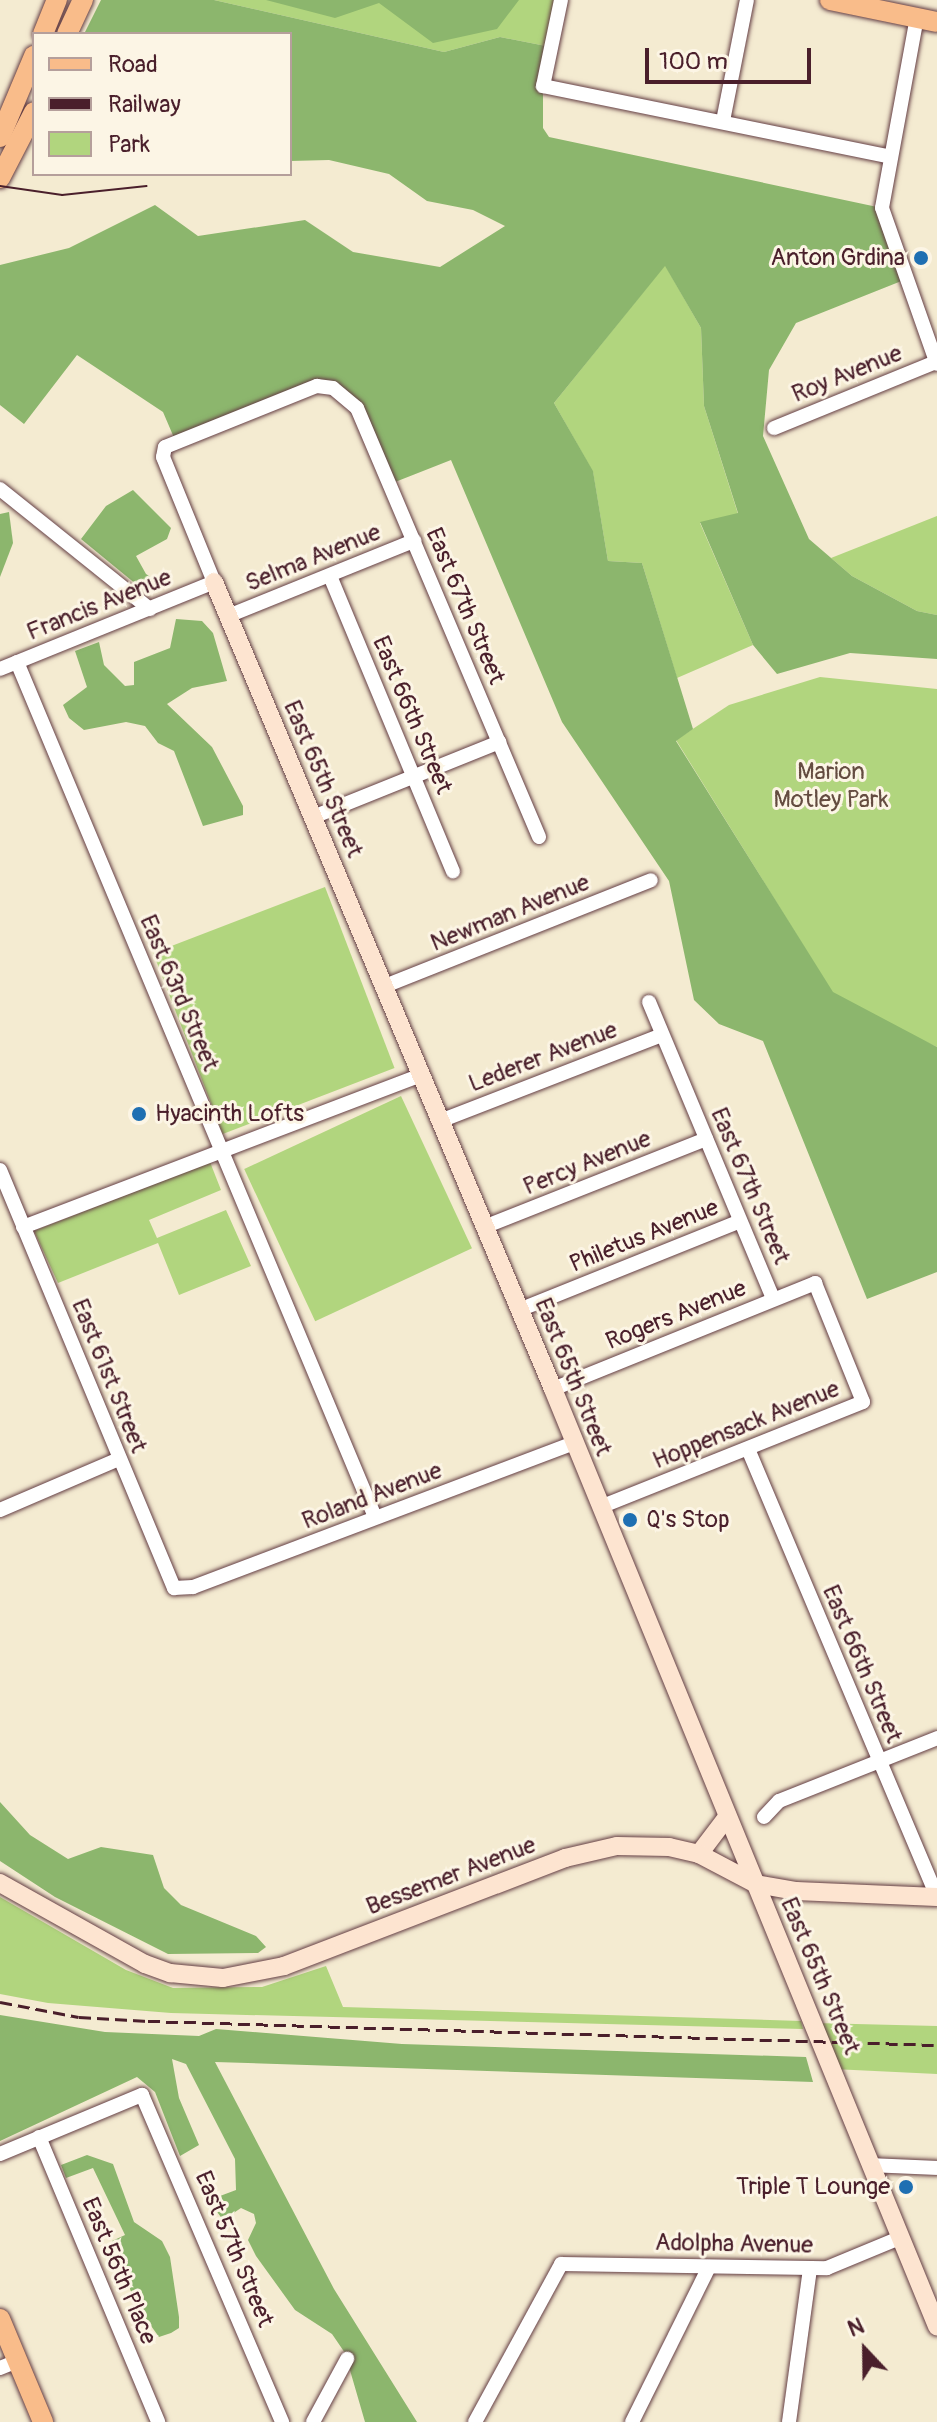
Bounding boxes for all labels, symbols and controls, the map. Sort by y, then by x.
legend [32,32,292,176]
scale bar [649,32,815,82]
text: 100 m [659,47,728,76]
text: Road [108,50,158,79]
text: Railway [108,90,181,119]
text: Park [108,130,150,159]
place label: Anton Grdina [770,244,905,272]
marker: Anton Grdina [912,249,930,267]
street label: Roy Avenue [788,339,906,409]
street label: Selma Avenue [241,518,385,598]
street label: East 67th Street [419,524,511,688]
street label: Francis Avenue [23,563,175,647]
street label: East 66th Street [366,632,458,798]
street label: East 65th Street [277,696,369,862]
park label: Marion Motley Park [774,758,888,814]
street label: Newman Avenue [426,868,594,958]
street label: East 63rd Street [133,911,225,1075]
street label: Lederer Avenue [465,1015,621,1099]
place label: Hyacinth Lofts [155,1100,304,1128]
street label: East 67th Street [704,1104,796,1268]
marker: Hyacinth Lofts [130,1105,148,1123]
street label: Percy Avenue [519,1124,655,1202]
street label: Philetus Avenue [565,1193,723,1279]
street label: Rogers Avenue [602,1274,750,1356]
street label: East 65th Street [528,1294,618,1460]
street label: East 61st Street [65,1295,153,1457]
street label: Hoppensack Avenue [649,1374,843,1476]
street label: Roland Avenue [298,1456,446,1536]
place label: Q's Stop [646,1506,729,1534]
marker: Q's Stop [621,1511,639,1529]
street label: East 66th Street [816,1581,908,1747]
street label: Bessemer Avenue [362,1830,540,1922]
street label: East 65th Street [774,1893,866,2059]
street label: East 57th Street [188,2167,280,2331]
place label: Triple T Lounge [736,2173,890,2201]
marker: Triple T Lounge [897,2178,915,2196]
street label: East 56th Place [75,2193,163,2349]
street label: Adolpha Avenue [655,2228,813,2260]
north arrow [825,2310,905,2390]
text: N [844,2312,868,2344]

